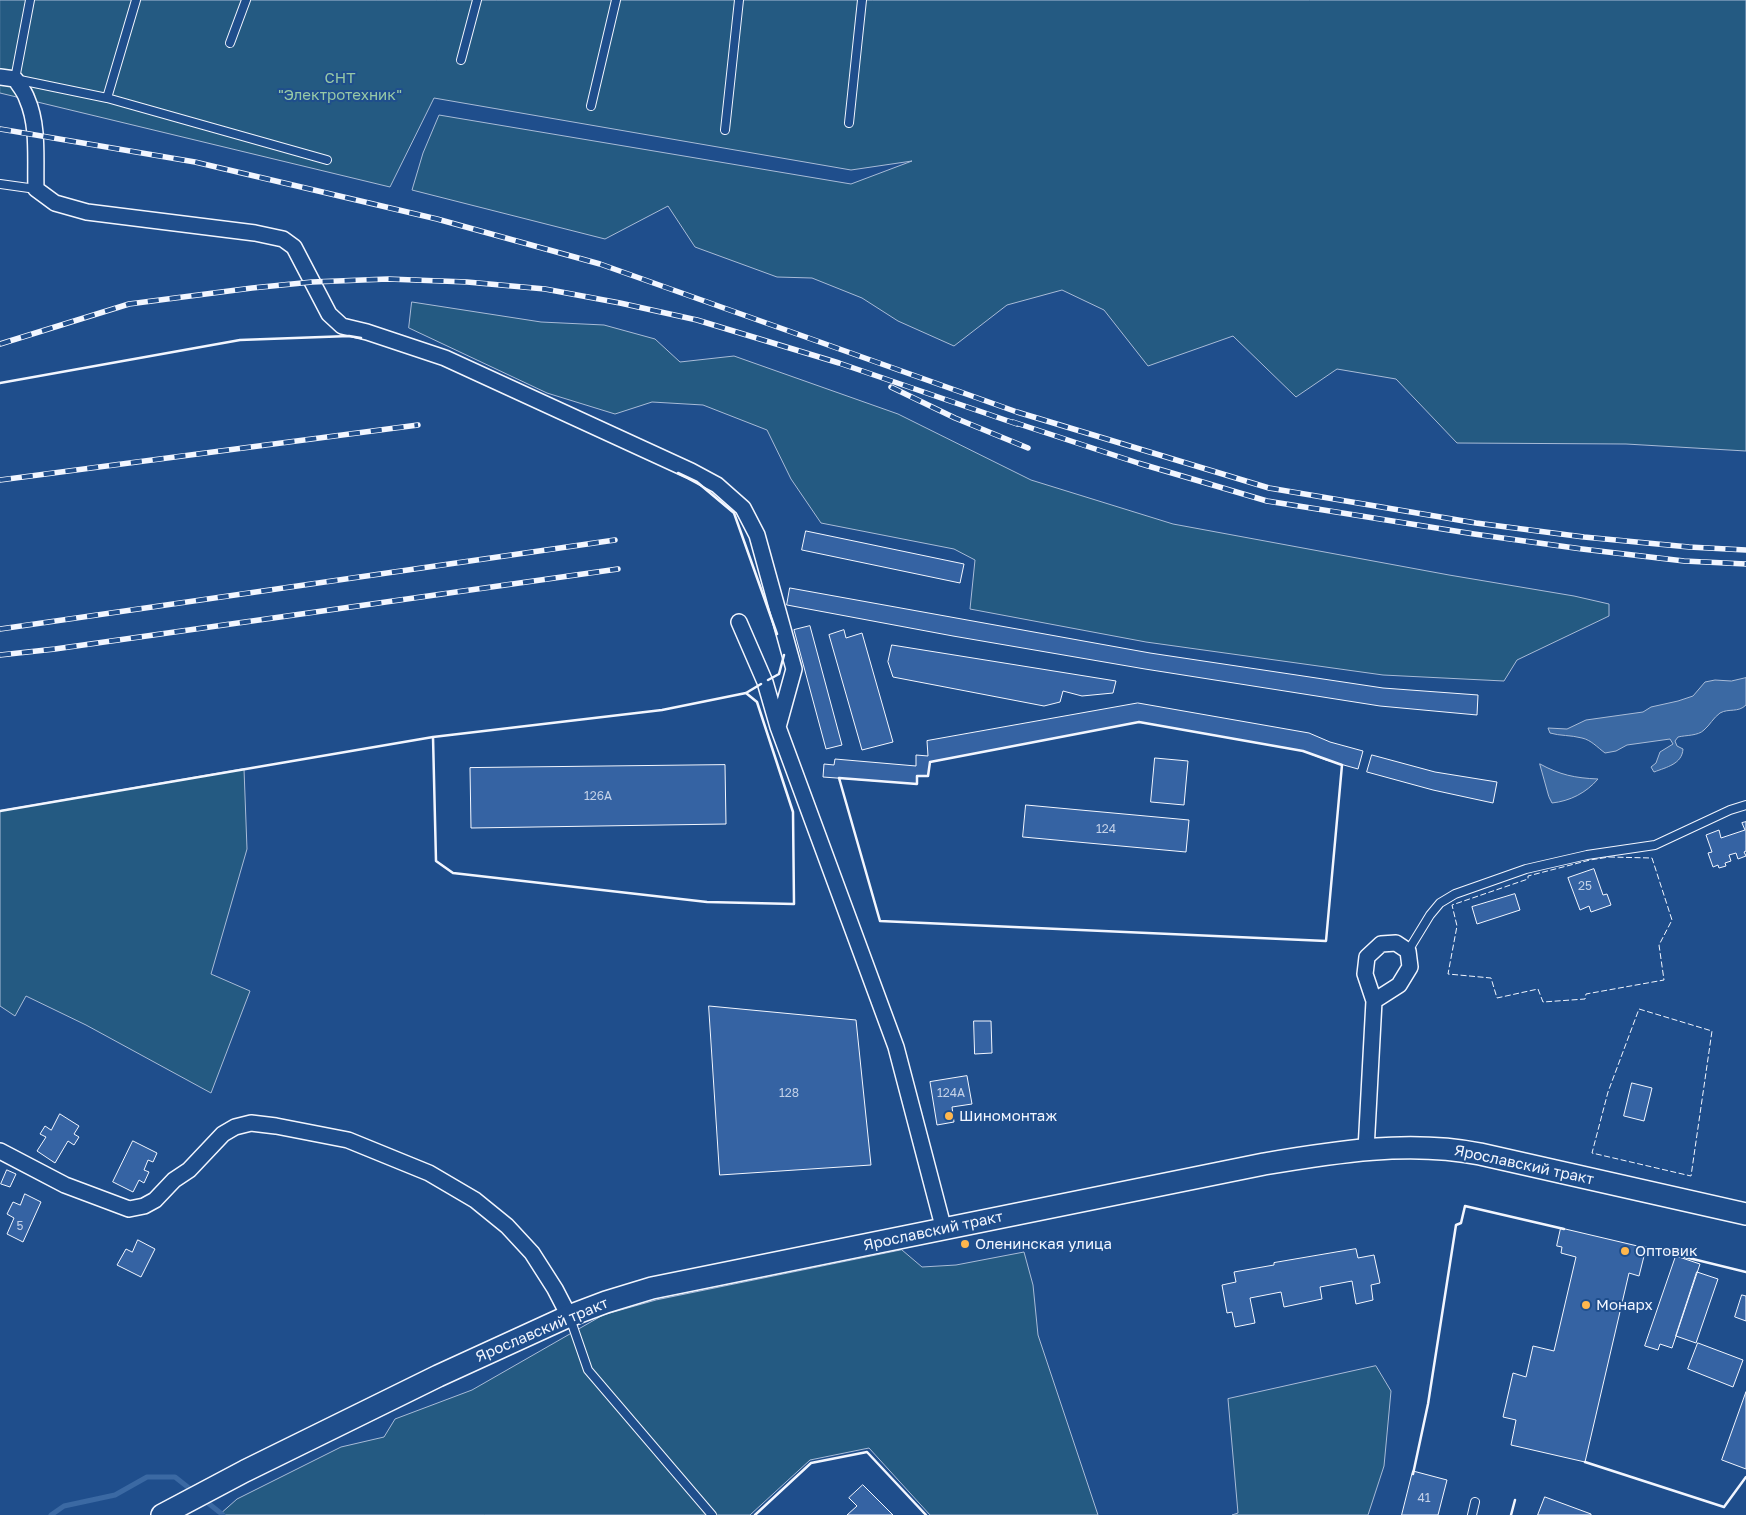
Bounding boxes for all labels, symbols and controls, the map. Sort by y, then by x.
park label: СНТ "Электротехник" [278,69,402,104]
house number: 126А [584,789,612,803]
house number: 124 [1096,822,1116,836]
house number: 25 [1578,879,1592,893]
house number: 128 [779,1086,799,1100]
house number: 124А [937,1086,965,1100]
place label: Шиномонтаж [959,1107,1057,1125]
marker: Шиномонтаж [943,1110,955,1122]
street label: Ярославский тракт [1453,1141,1595,1189]
street label: Ярославский тракт [862,1207,1004,1255]
house number: 5 [17,1219,23,1233]
place label: Оленинская улица [975,1235,1112,1253]
marker: Оленинская улица [959,1238,971,1250]
place label: Оптовик [1635,1242,1698,1260]
marker: Оптовик [1619,1245,1631,1257]
street label: Ярославский тракт [473,1294,611,1366]
place label: Монарх [1596,1296,1653,1314]
marker: Монарх [1580,1299,1592,1311]
house number: 41 [1417,1491,1431,1505]

